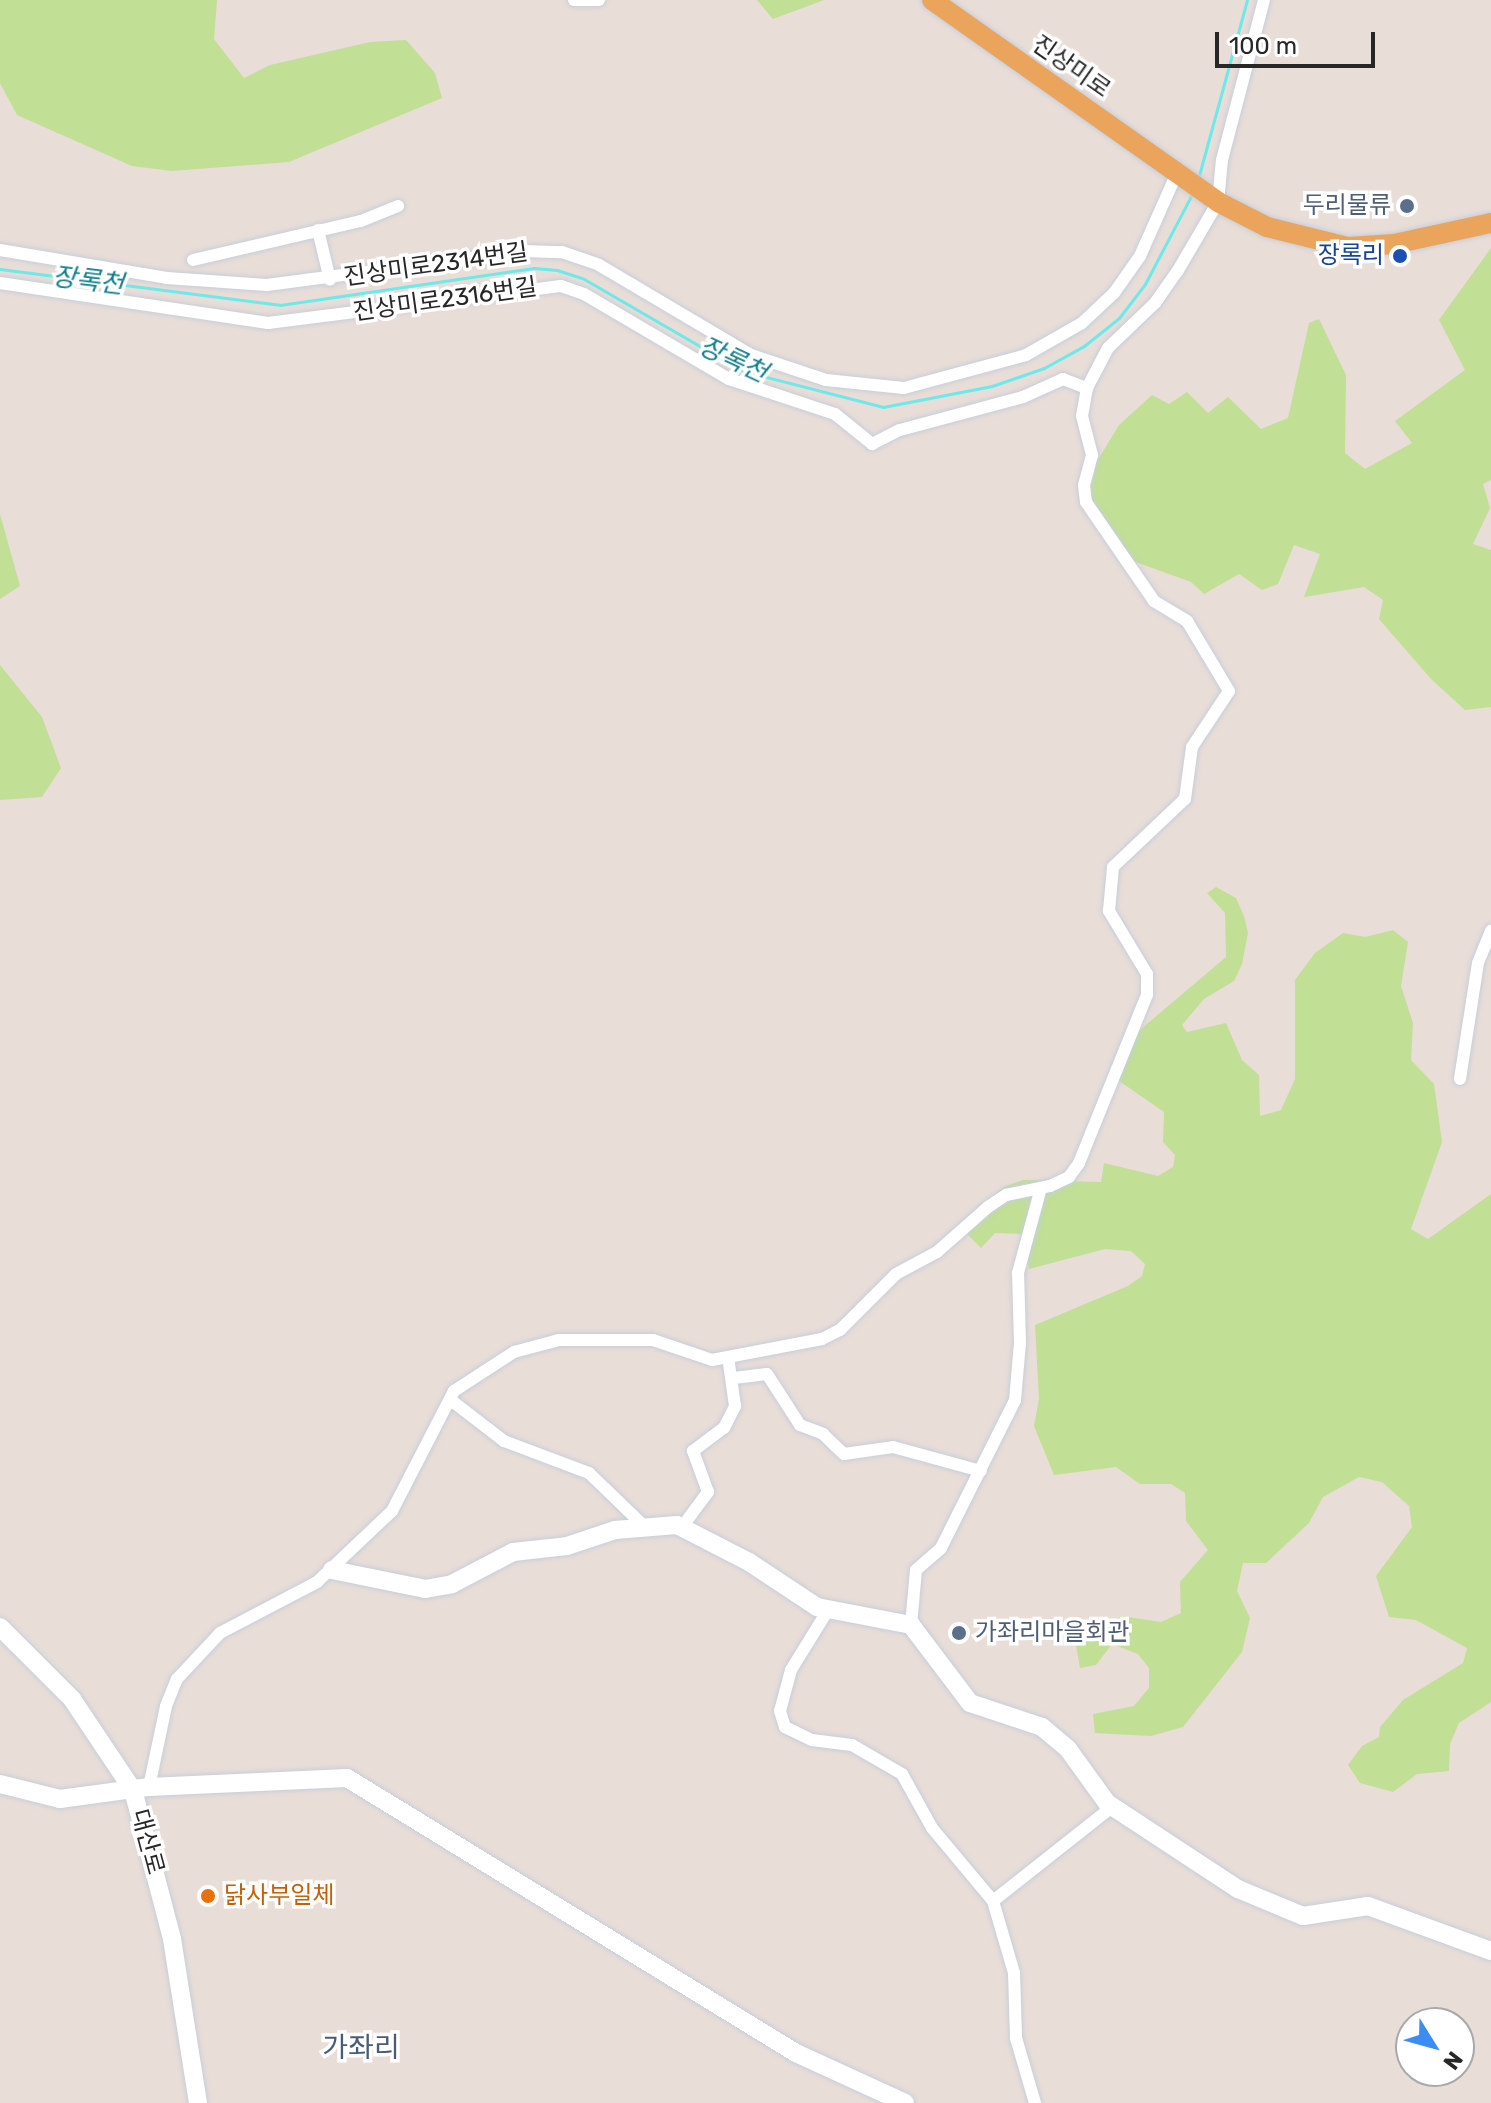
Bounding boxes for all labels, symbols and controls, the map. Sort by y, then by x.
scale bar [1219,16,1379,66]
street label: 진상미로 [1027,30,1115,104]
text: 100 m [1229,32,1297,60]
place label: 두리물류 [1303,192,1391,220]
marker: 두리물류 [1398,197,1416,215]
street label: 진상미로2314번길 [342,238,530,292]
place label: 장록리 [1318,242,1384,270]
marker: 장록리 [1391,247,1409,265]
water label: 장록천 [50,261,126,301]
street label: 진상미로2316번길 [351,273,539,327]
water label: 장록천 [694,331,772,389]
place label: 가좌리마을회관 [975,1619,1130,1647]
marker: 가좌리마을회관 [950,1624,968,1642]
street label: 대산로 [125,1806,169,1878]
place label: 닭사부일체 [224,1882,334,1910]
marker: 닭사부일체 [199,1887,217,1905]
north arrow [1395,2007,1475,2087]
district label: 가좌리 [322,2031,400,2065]
text: N [1437,2046,1469,2075]

